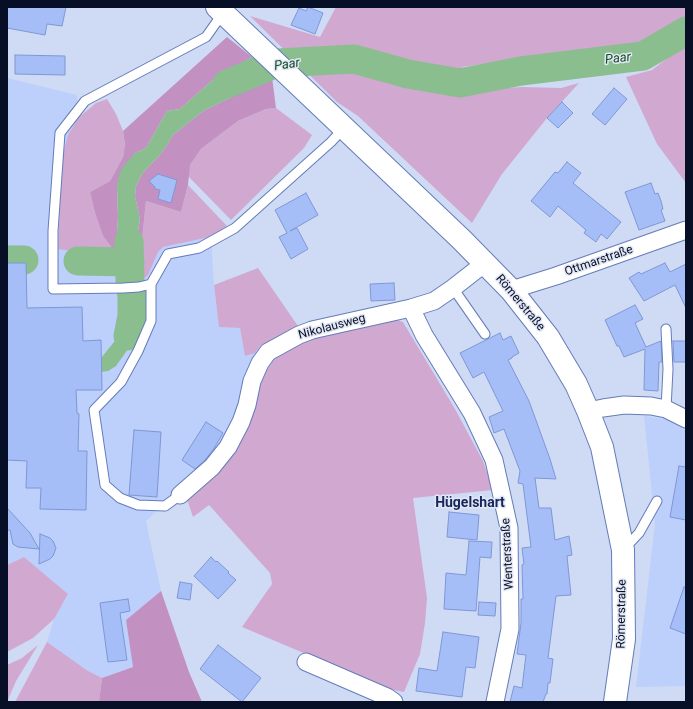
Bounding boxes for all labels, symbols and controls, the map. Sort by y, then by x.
water label: Paar [604,50,632,68]
water label: Paar [273,55,301,75]
street label: Ottmarstraße [563,243,635,279]
street label: Römerstraße [492,272,548,334]
street label: Nikolausweg [297,311,367,343]
district label: Hügelshart [435,495,505,511]
street label: Wenterstraße [499,518,517,590]
street label: Römerstraße [614,579,630,649]

